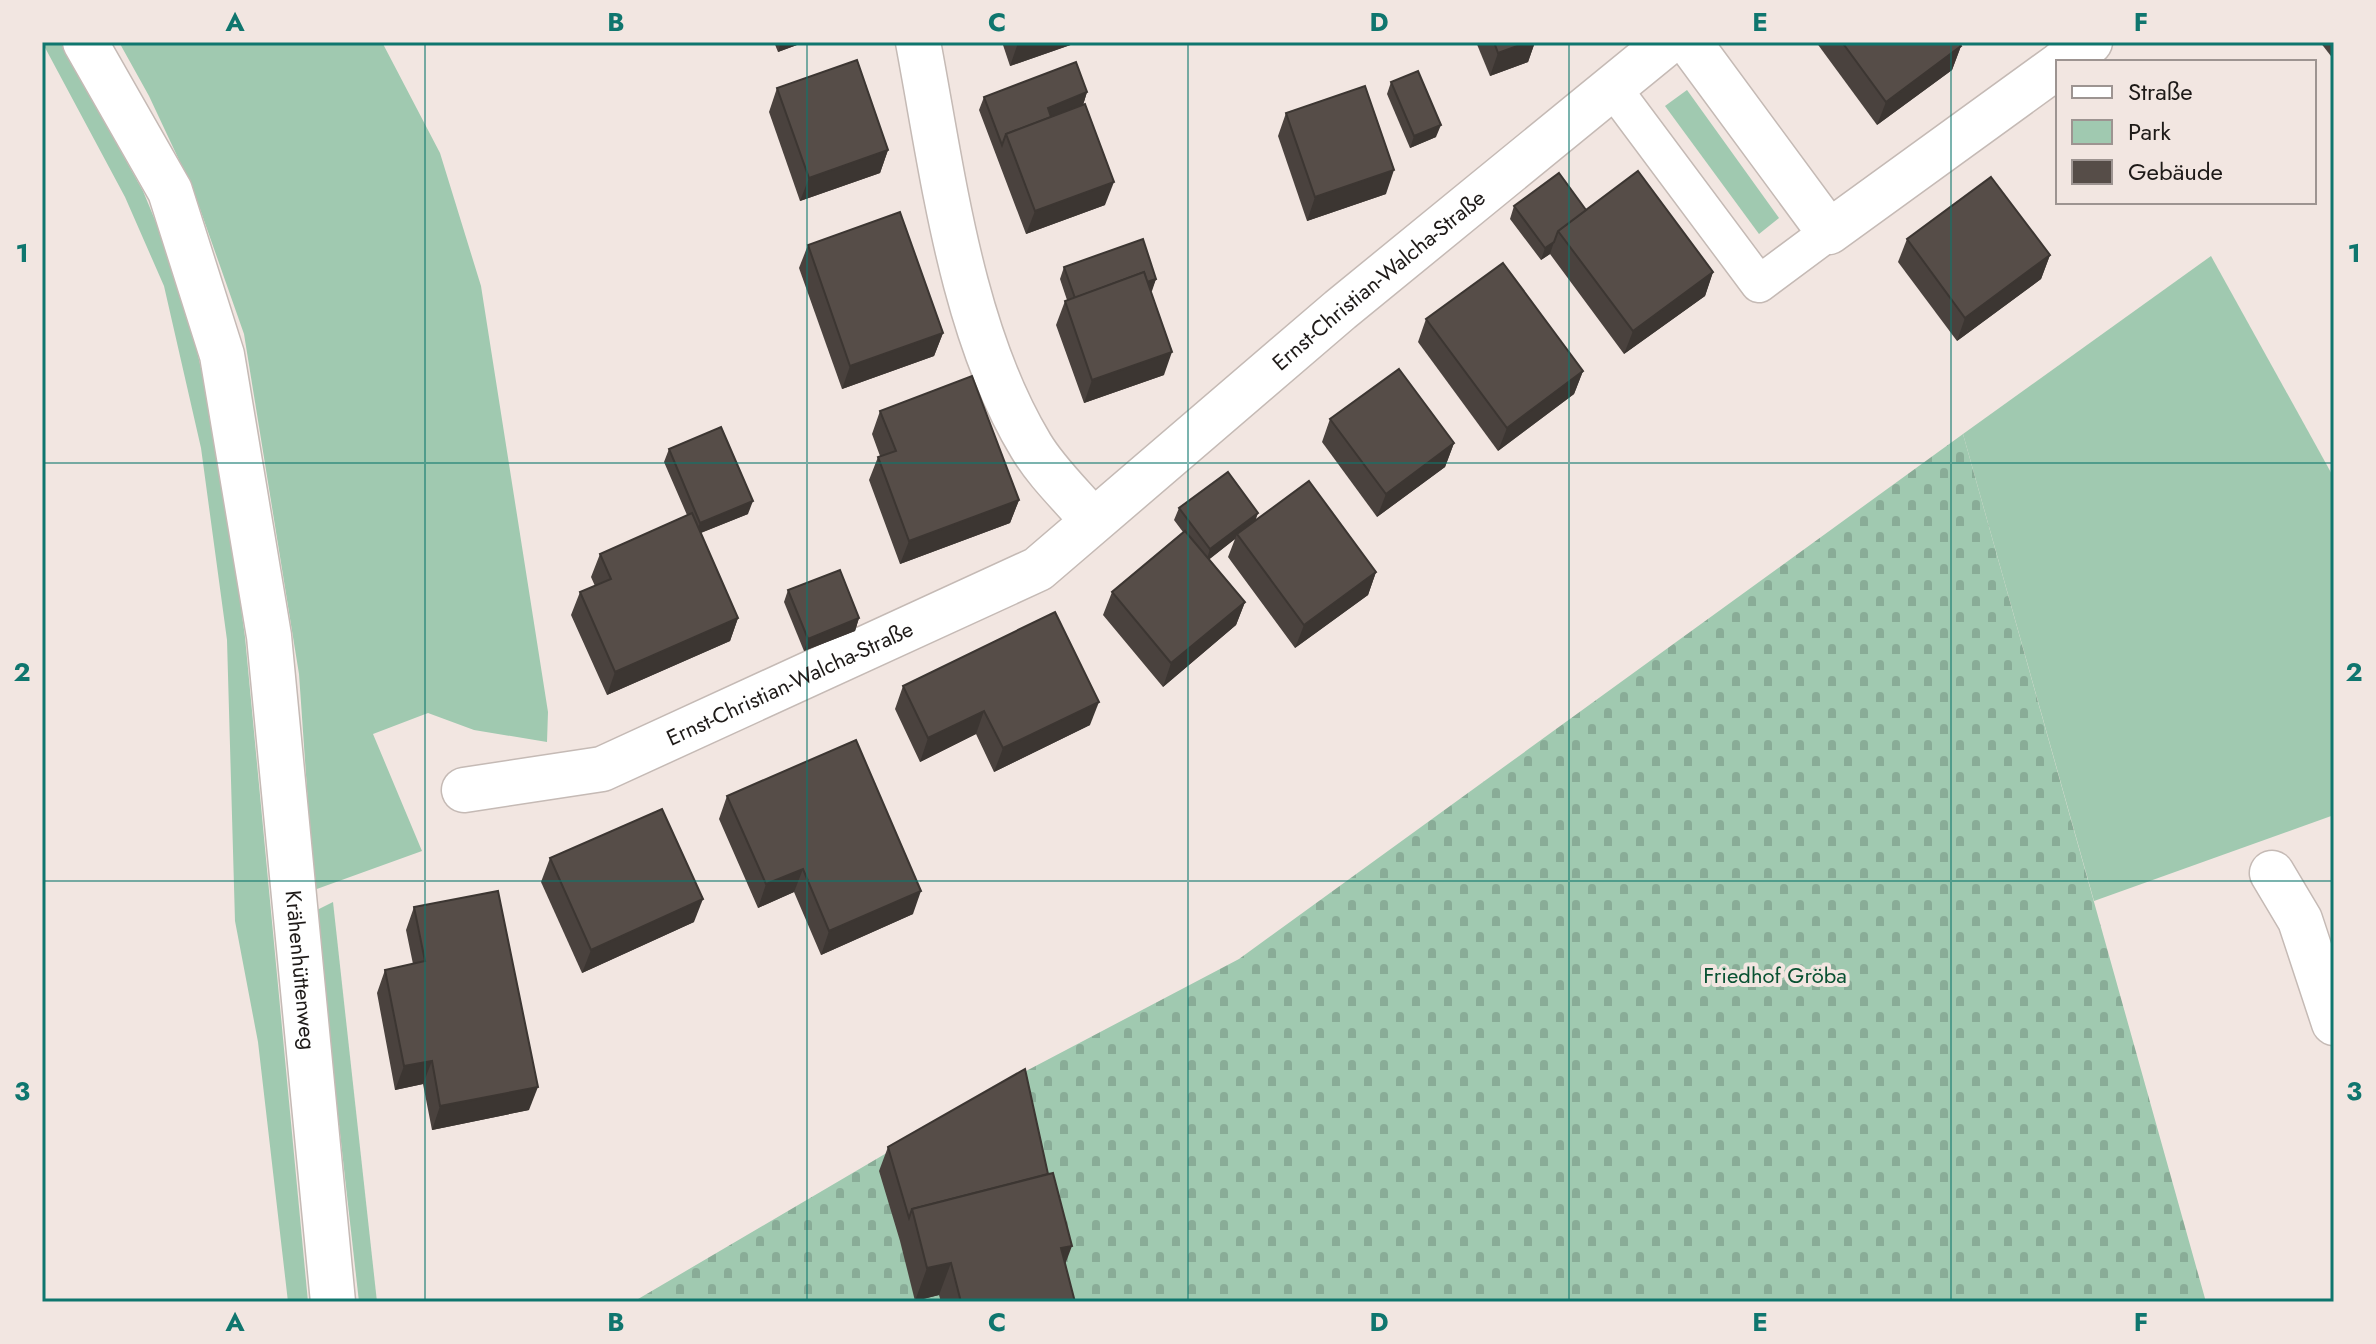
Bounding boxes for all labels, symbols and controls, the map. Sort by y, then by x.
text: A [224,3,245,41]
text: B [607,3,625,41]
text: C [988,3,1006,41]
text: D [1369,3,1389,41]
text: E [1752,3,1768,41]
text: F [2134,3,2148,41]
legend [2056,60,2316,204]
text: Straße [2128,74,2193,109]
text: Park [2128,114,2171,149]
text: Gebäude [2128,154,2223,189]
street label: Ernst-Christian-Walcha-Straße [1265,182,1492,378]
text: 1 [15,234,29,272]
text: 1 [2347,234,2361,272]
street label: Ernst-Christian-Walcha-Straße [661,612,918,753]
text: 2 [13,653,31,691]
text: 2 [2345,653,2363,691]
street label: Krähenhüttenweg [278,889,325,1051]
park label: Friedhof Gröba [1703,959,1847,991]
text: 3 [14,1072,30,1110]
text: 3 [2346,1072,2362,1110]
text: A [224,1303,245,1341]
text: B [607,1303,625,1341]
text: C [988,1303,1006,1341]
text: D [1369,1303,1389,1341]
text: E [1752,1303,1768,1341]
text: F [2134,1303,2148,1341]

